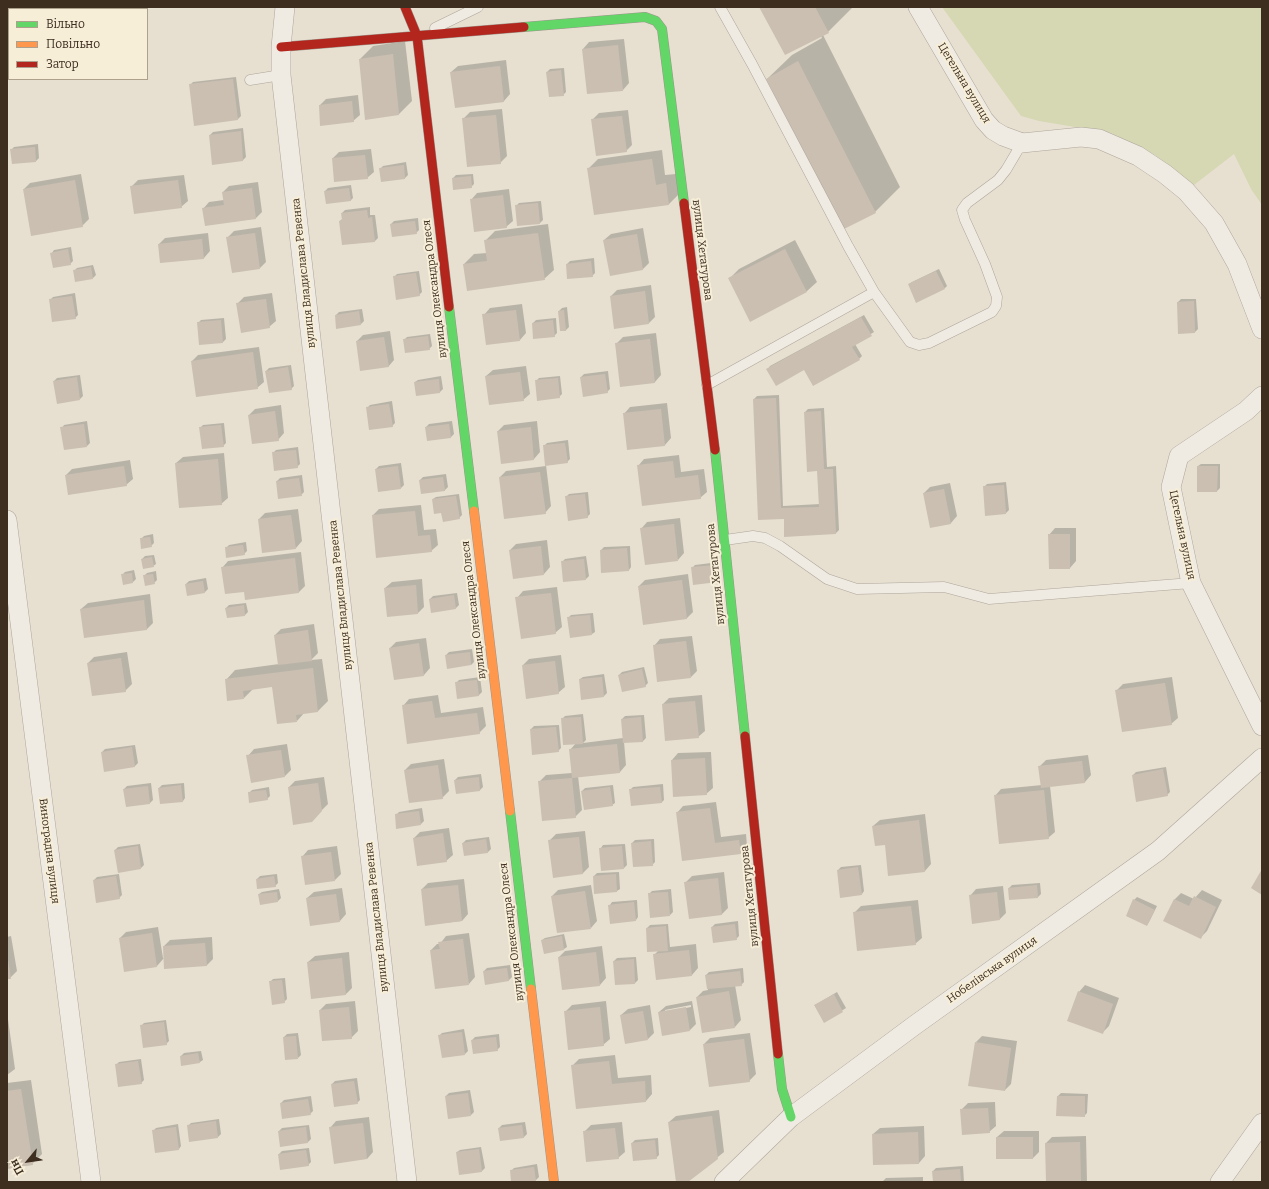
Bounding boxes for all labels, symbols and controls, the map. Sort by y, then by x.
legend [8,8,148,80]
text: Вільно [46,17,85,31]
text: Повільно [46,37,100,51]
street label: Цегельна вулиця [935,40,993,126]
text: Затор [46,57,79,71]
street label: вулиця Владислава Ревенка [290,197,318,349]
street label: вулиця Хетагурова [689,199,715,301]
street label: вулиця Олександра Олеся [420,219,450,359]
street label: Цегельна вулиця [1166,489,1198,581]
street label: вулиця Владислава Ревенка [327,519,355,671]
street label: вулиця Хетагурова [704,523,728,625]
street label: вулиця Олександра Олеся [459,540,489,680]
street label: Виноградна вулиця [36,797,62,905]
street label: вулиця Владислава Ревенка [363,841,391,993]
street label: вулиця Хетагурова [738,845,762,947]
street label: вулиця Олександра Олеся [497,862,527,1002]
street label: Нобелівська вулиця [944,934,1040,1006]
north arrow [8,1141,48,1181]
text: Пн [8,1157,27,1177]

